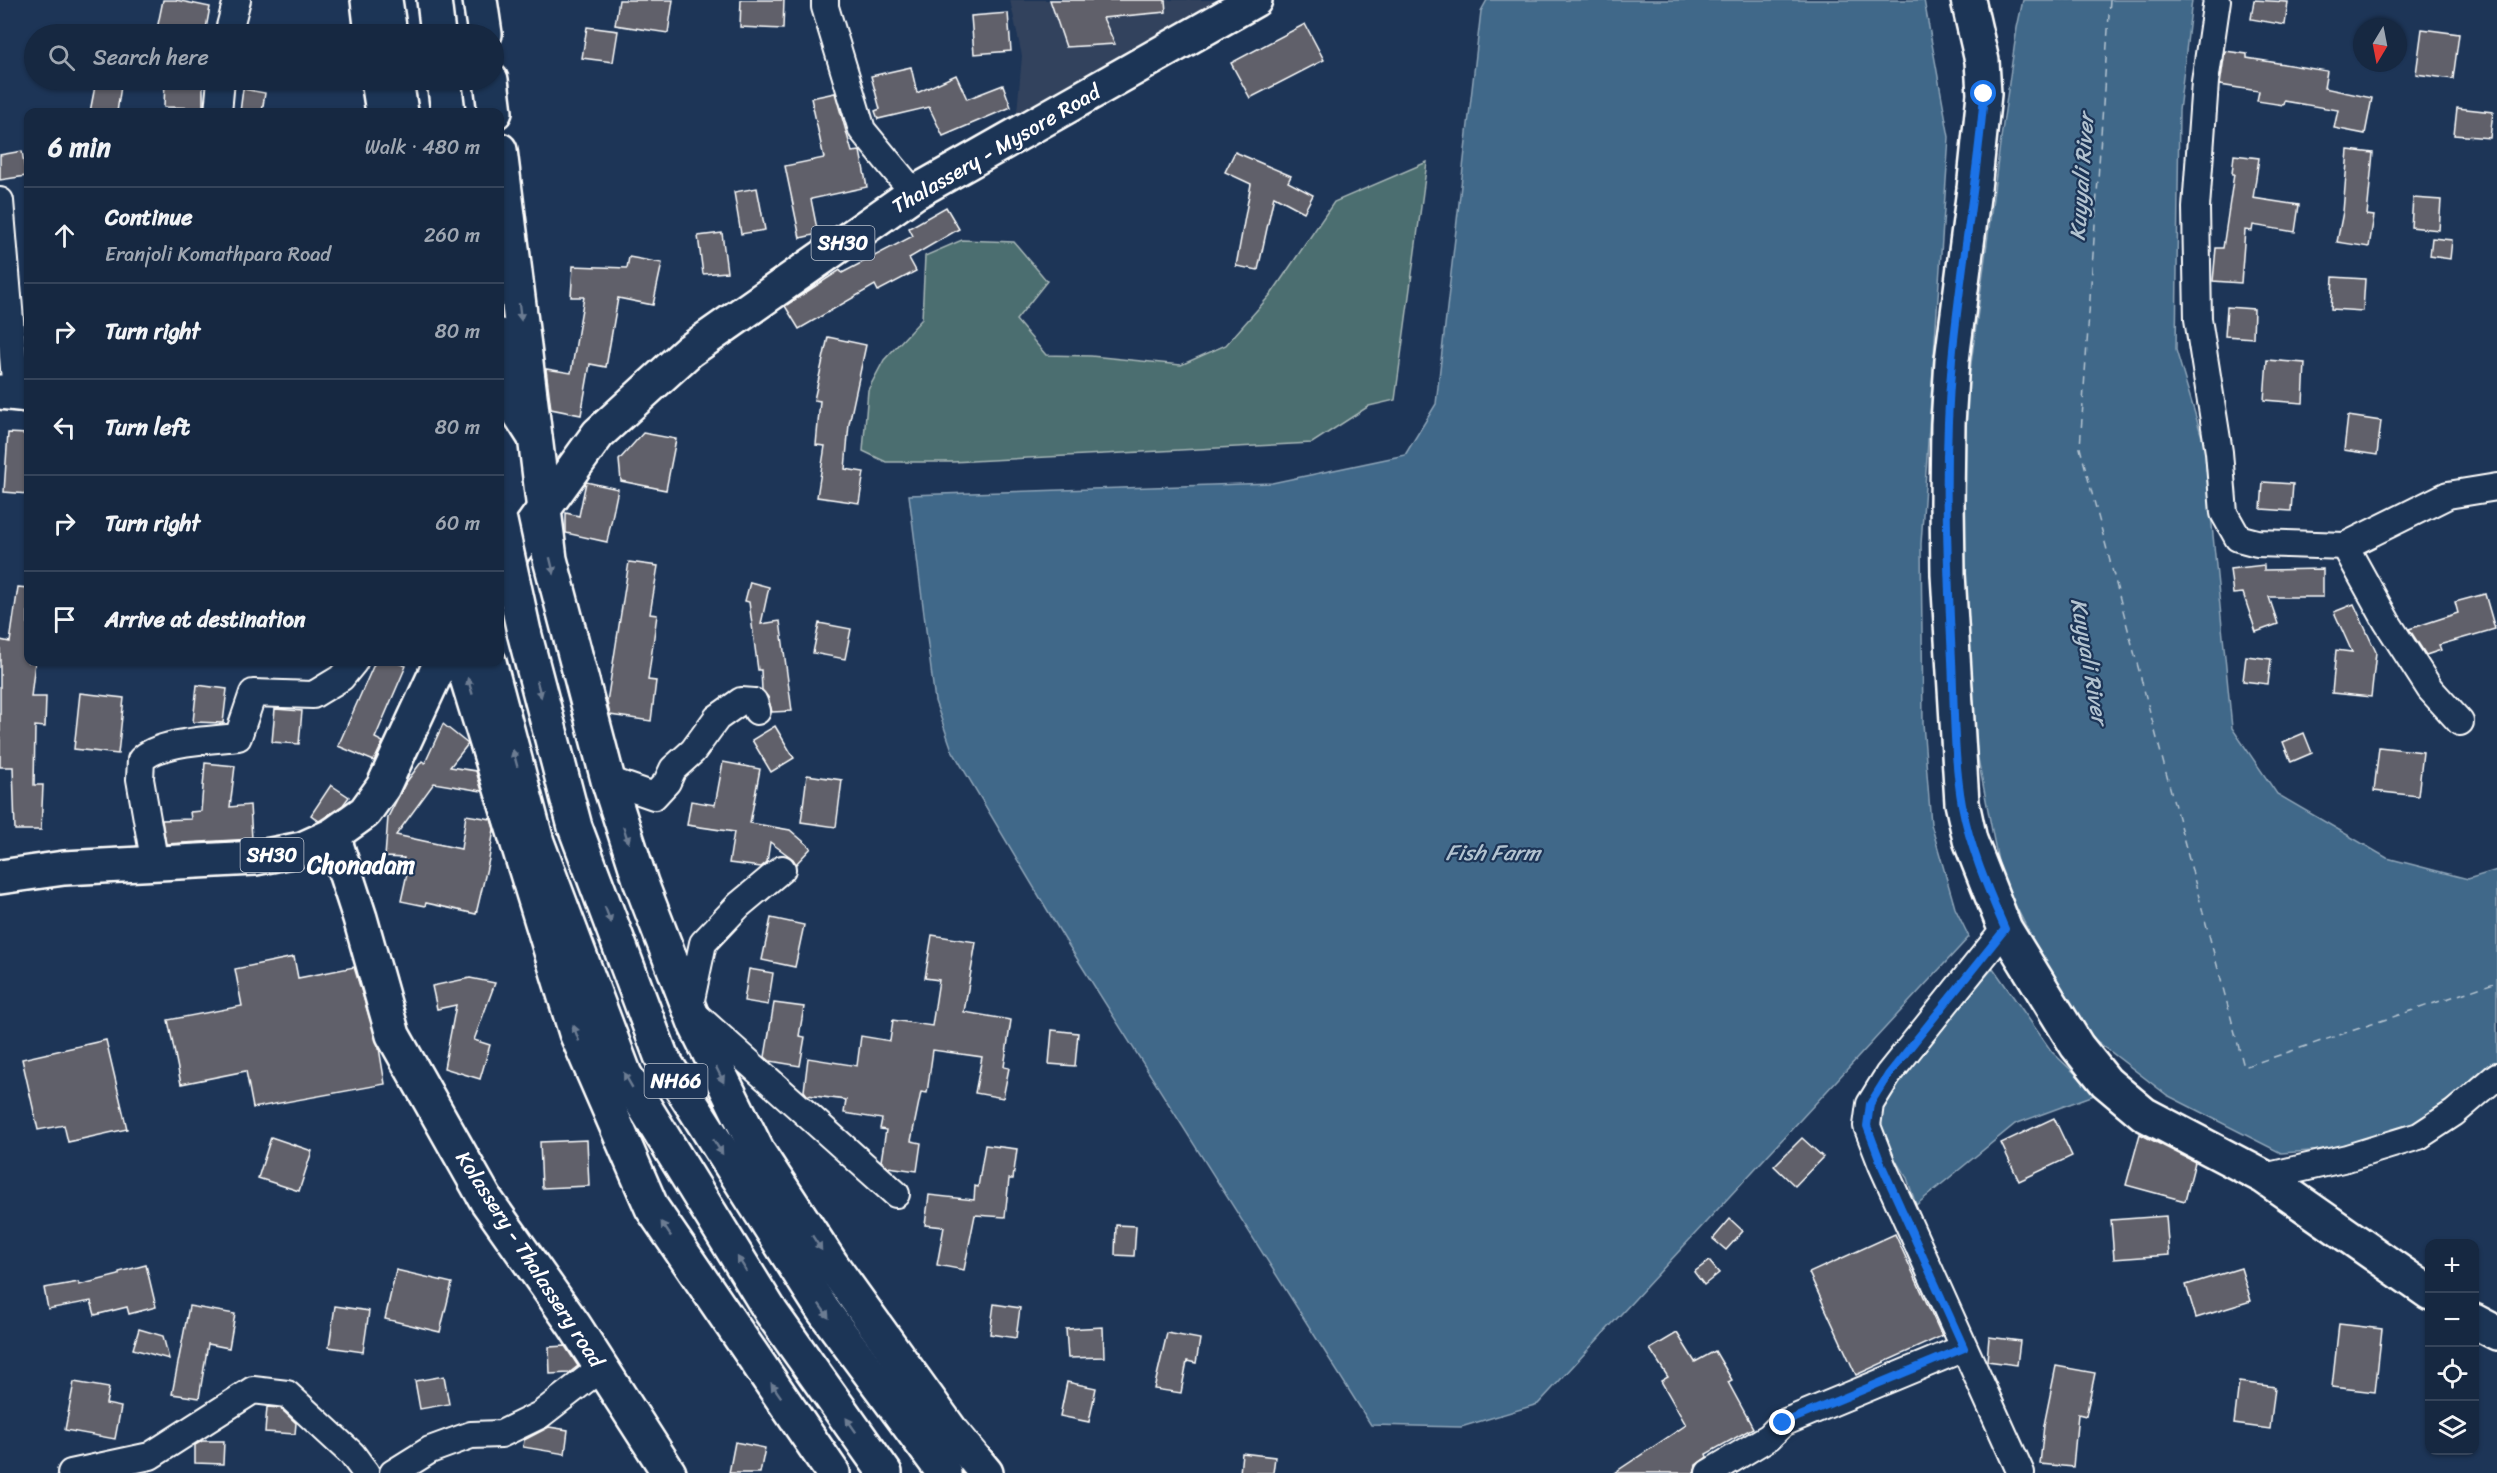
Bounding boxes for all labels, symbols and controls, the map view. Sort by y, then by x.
north arrow [2353,18,2407,72]
search box [24,24,504,90]
text: Search here [93,38,209,77]
icon: search [45,41,78,74]
street label: Thalassery - Mysore Road [884,73,1109,224]
route start [1970,80,1996,106]
water label: Kuyyali River [2058,108,2106,242]
text: 6 min [48,124,111,170]
text: Walk · 480 m [365,130,480,165]
text: Continue [105,198,193,237]
text: 260 m [424,218,480,253]
icon: ahead [48,219,81,252]
road number: SH30 [812,226,874,260]
text: Eranjoli Komathpara Road [105,237,331,272]
one-way arrow [515,302,524,321]
text: Turn right [105,312,200,351]
text: 80 m [435,314,480,349]
icon: right [48,315,81,348]
text: Turn left [105,408,190,447]
text: 80 m [435,410,480,445]
icon: left [48,411,81,444]
text: Turn right [105,504,200,543]
text: 60 m [435,506,480,541]
icon: right [48,507,81,540]
one-way arrow [548,556,558,575]
water label: Kuyyali River [2059,595,2120,731]
text: Arrive at destination [105,600,306,639]
icon: arrive [48,603,81,636]
one-way arrow [465,677,474,695]
one-way arrow [534,680,544,698]
one-way arrow [509,749,519,768]
one-way arrow [621,826,631,844]
water label: Fish Farm [1446,833,1542,872]
road number: SH30 [240,838,304,872]
district label: Chonadam [306,844,415,886]
one-way arrow [604,906,613,924]
one-way arrow [571,1024,581,1042]
road number: NH66 [644,1064,708,1098]
one-way arrow [715,1066,724,1083]
one-way arrow [623,1072,634,1088]
one-way arrow [713,1138,724,1155]
street label: Kolassery - Thalassery road [445,1143,616,1377]
one-way arrow [661,1221,672,1237]
one-way arrow [812,1235,823,1251]
map controls [2425,1239,2479,1455]
button: + [2425,1239,2479,1293]
one-way arrow [736,1256,747,1272]
button: − [2425,1293,2479,1347]
one-way arrow [818,1302,830,1318]
button: locate [2425,1347,2479,1401]
one-way arrow [770,1383,782,1399]
button: layers [2425,1401,2479,1455]
route end [1769,1409,1795,1435]
one-way arrow [845,1418,857,1434]

